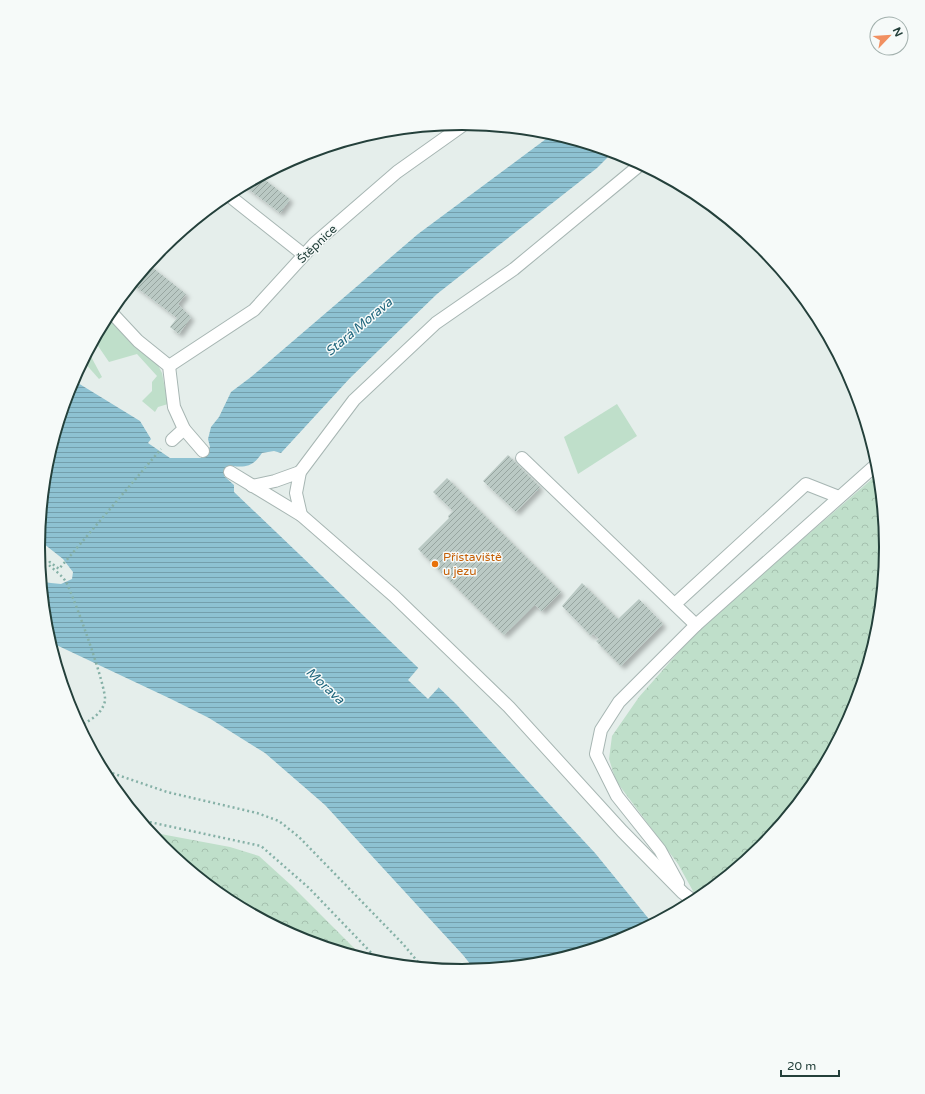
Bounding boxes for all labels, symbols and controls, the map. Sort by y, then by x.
north arrow [869,16,909,56]
text: N [890,25,905,39]
street label: Štěpnice [294,222,340,266]
water label: Stará Morava [322,294,396,360]
place label: Přístaviště u jezu [443,550,502,578]
marker: Přístaviště u jezu [430,559,440,569]
water label: Morava [303,664,348,708]
scale bar [781,1052,839,1078]
text: 20 m [787,1059,816,1073]

